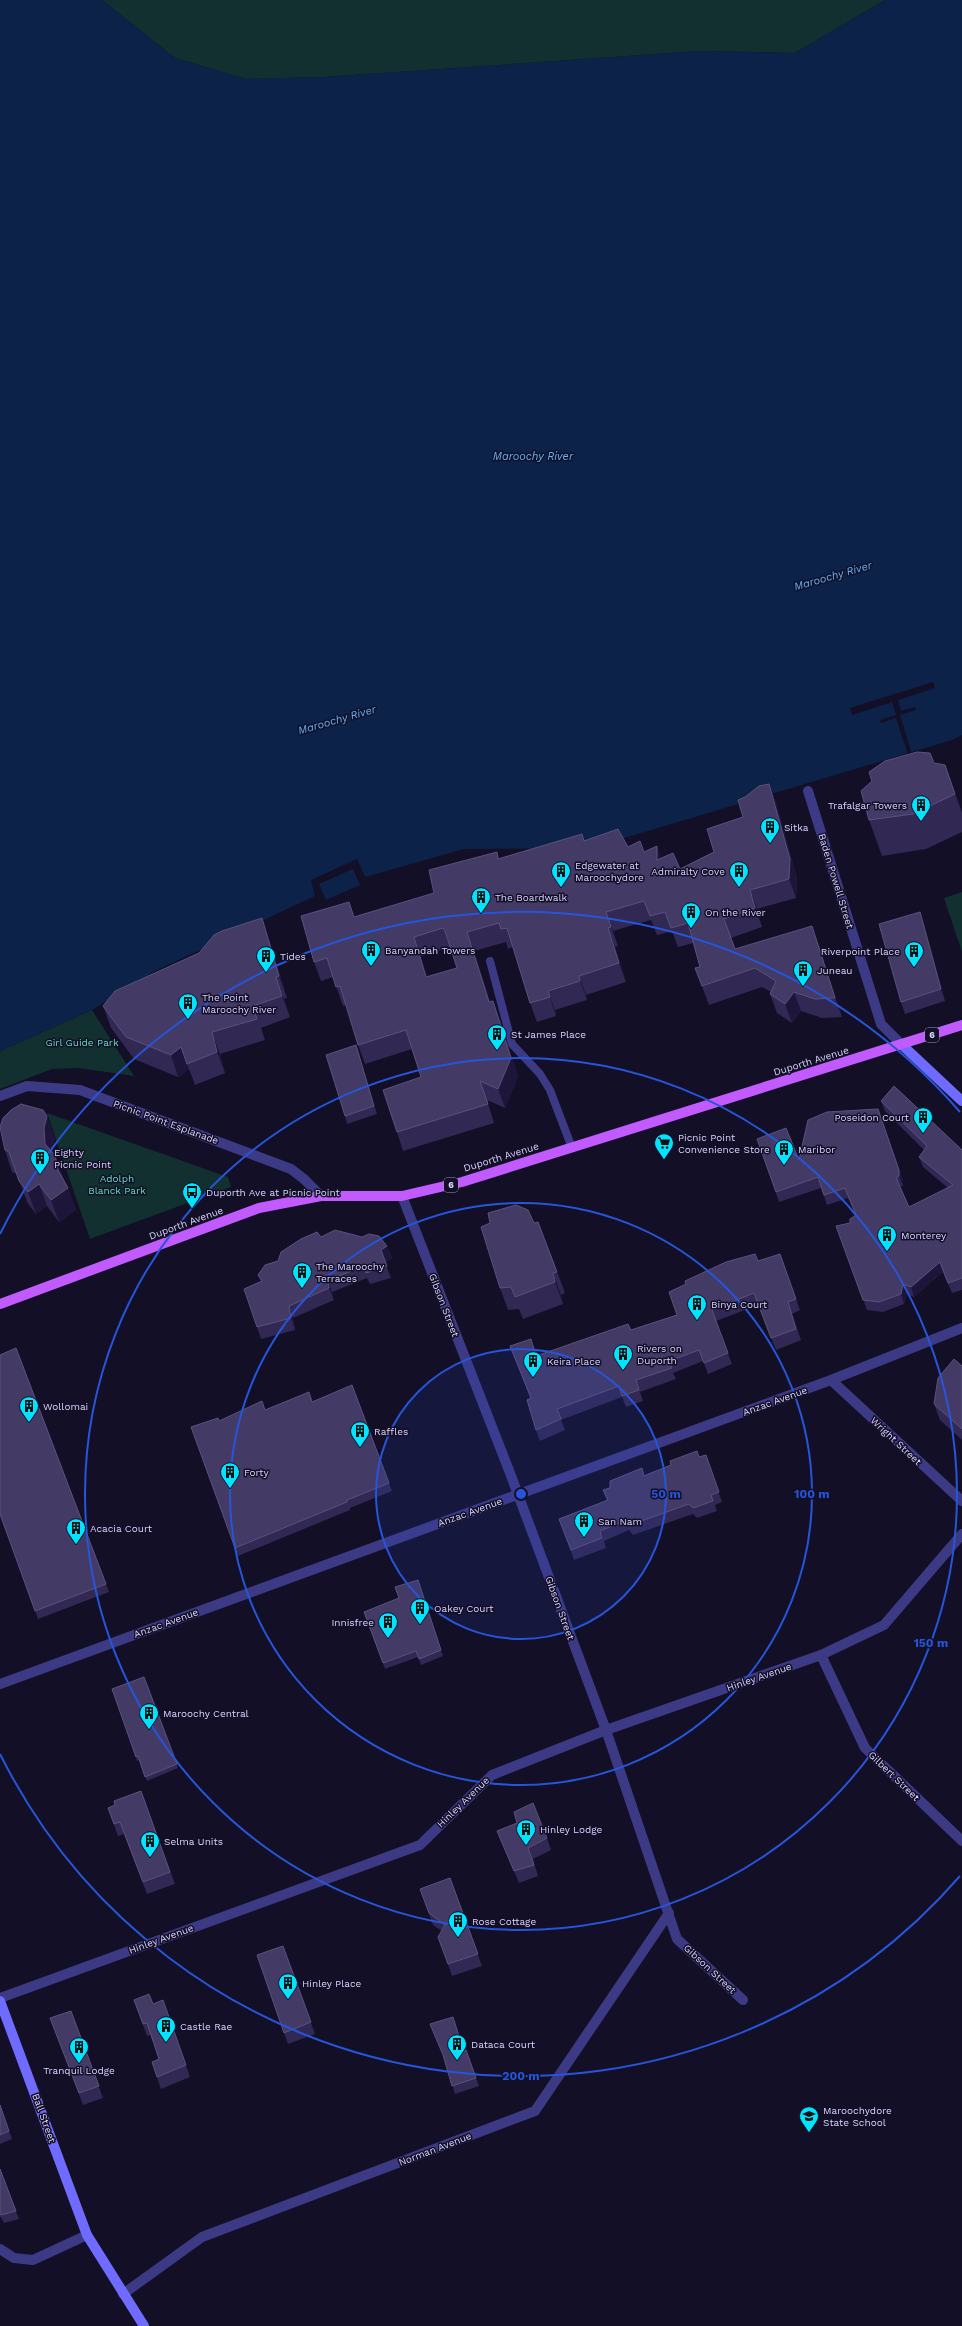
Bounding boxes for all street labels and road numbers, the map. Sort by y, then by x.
street label: Baden Powell Street [816,832,856,931]
road number: 6 [925,1028,939,1042]
street label: Duporth Avenue [772,1044,850,1078]
street label: Picnic Point Esplanade [112,1098,220,1146]
street label: Duporth Avenue [462,1140,540,1174]
road number: 6 [444,1178,458,1192]
street label: Duporth Avenue [147,1204,225,1242]
street label: Gibson Street [427,1272,461,1339]
street label: Anzac Avenue [741,1384,809,1418]
street label: Wright Street [868,1415,924,1468]
street label: Anzac Avenue [436,1495,504,1529]
street label: Gibson Street [543,1575,577,1642]
street label: Anzac Avenue [132,1606,200,1640]
street label: Hinley Avenue [725,1661,793,1693]
street label: Gilbert Street [866,1749,922,1804]
street label: Hinley Avenue [435,1774,491,1830]
street label: Hinley Avenue [127,1922,195,1956]
street label: Gibson Street [682,1942,739,1996]
street label: Ball Street [30,2092,58,2145]
street label: Norman Avenue [397,2130,473,2168]

